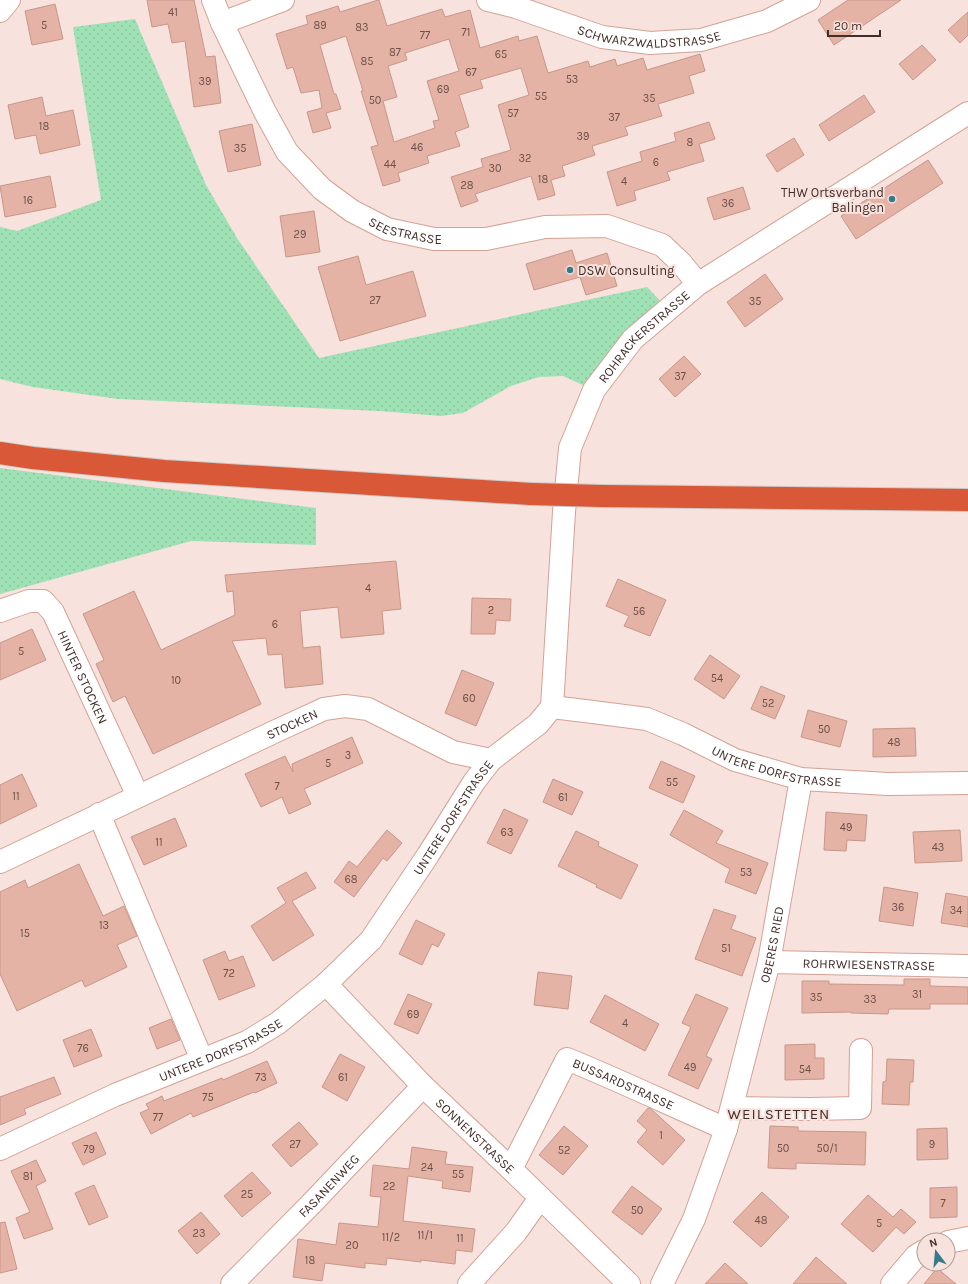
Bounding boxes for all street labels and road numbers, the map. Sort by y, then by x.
street label: SCHWARZWALDSTRASSE [575,22,723,51]
street label: SEESTRASSE [366,214,442,247]
street label: ROHRACKERSTRASSE [595,287,693,386]
street label: HINTER STOCKEN [55,628,111,726]
street label: STOCKEN [264,706,320,743]
street label: UNTERE DORFSTRASSE [709,743,842,789]
street label: UNTERE DORFSTRASSE [410,757,496,878]
street label: OBERES RIED [757,905,787,985]
street label: ROHRWIESENSTRASSE [803,956,935,973]
street label: UNTERE DORFSTRASSE [157,1015,285,1085]
street label: BUSSARDSTRASSE [570,1055,676,1113]
street label: SONNENSTRASSE [433,1095,518,1177]
street label: FASANENWEG [295,1151,362,1220]

